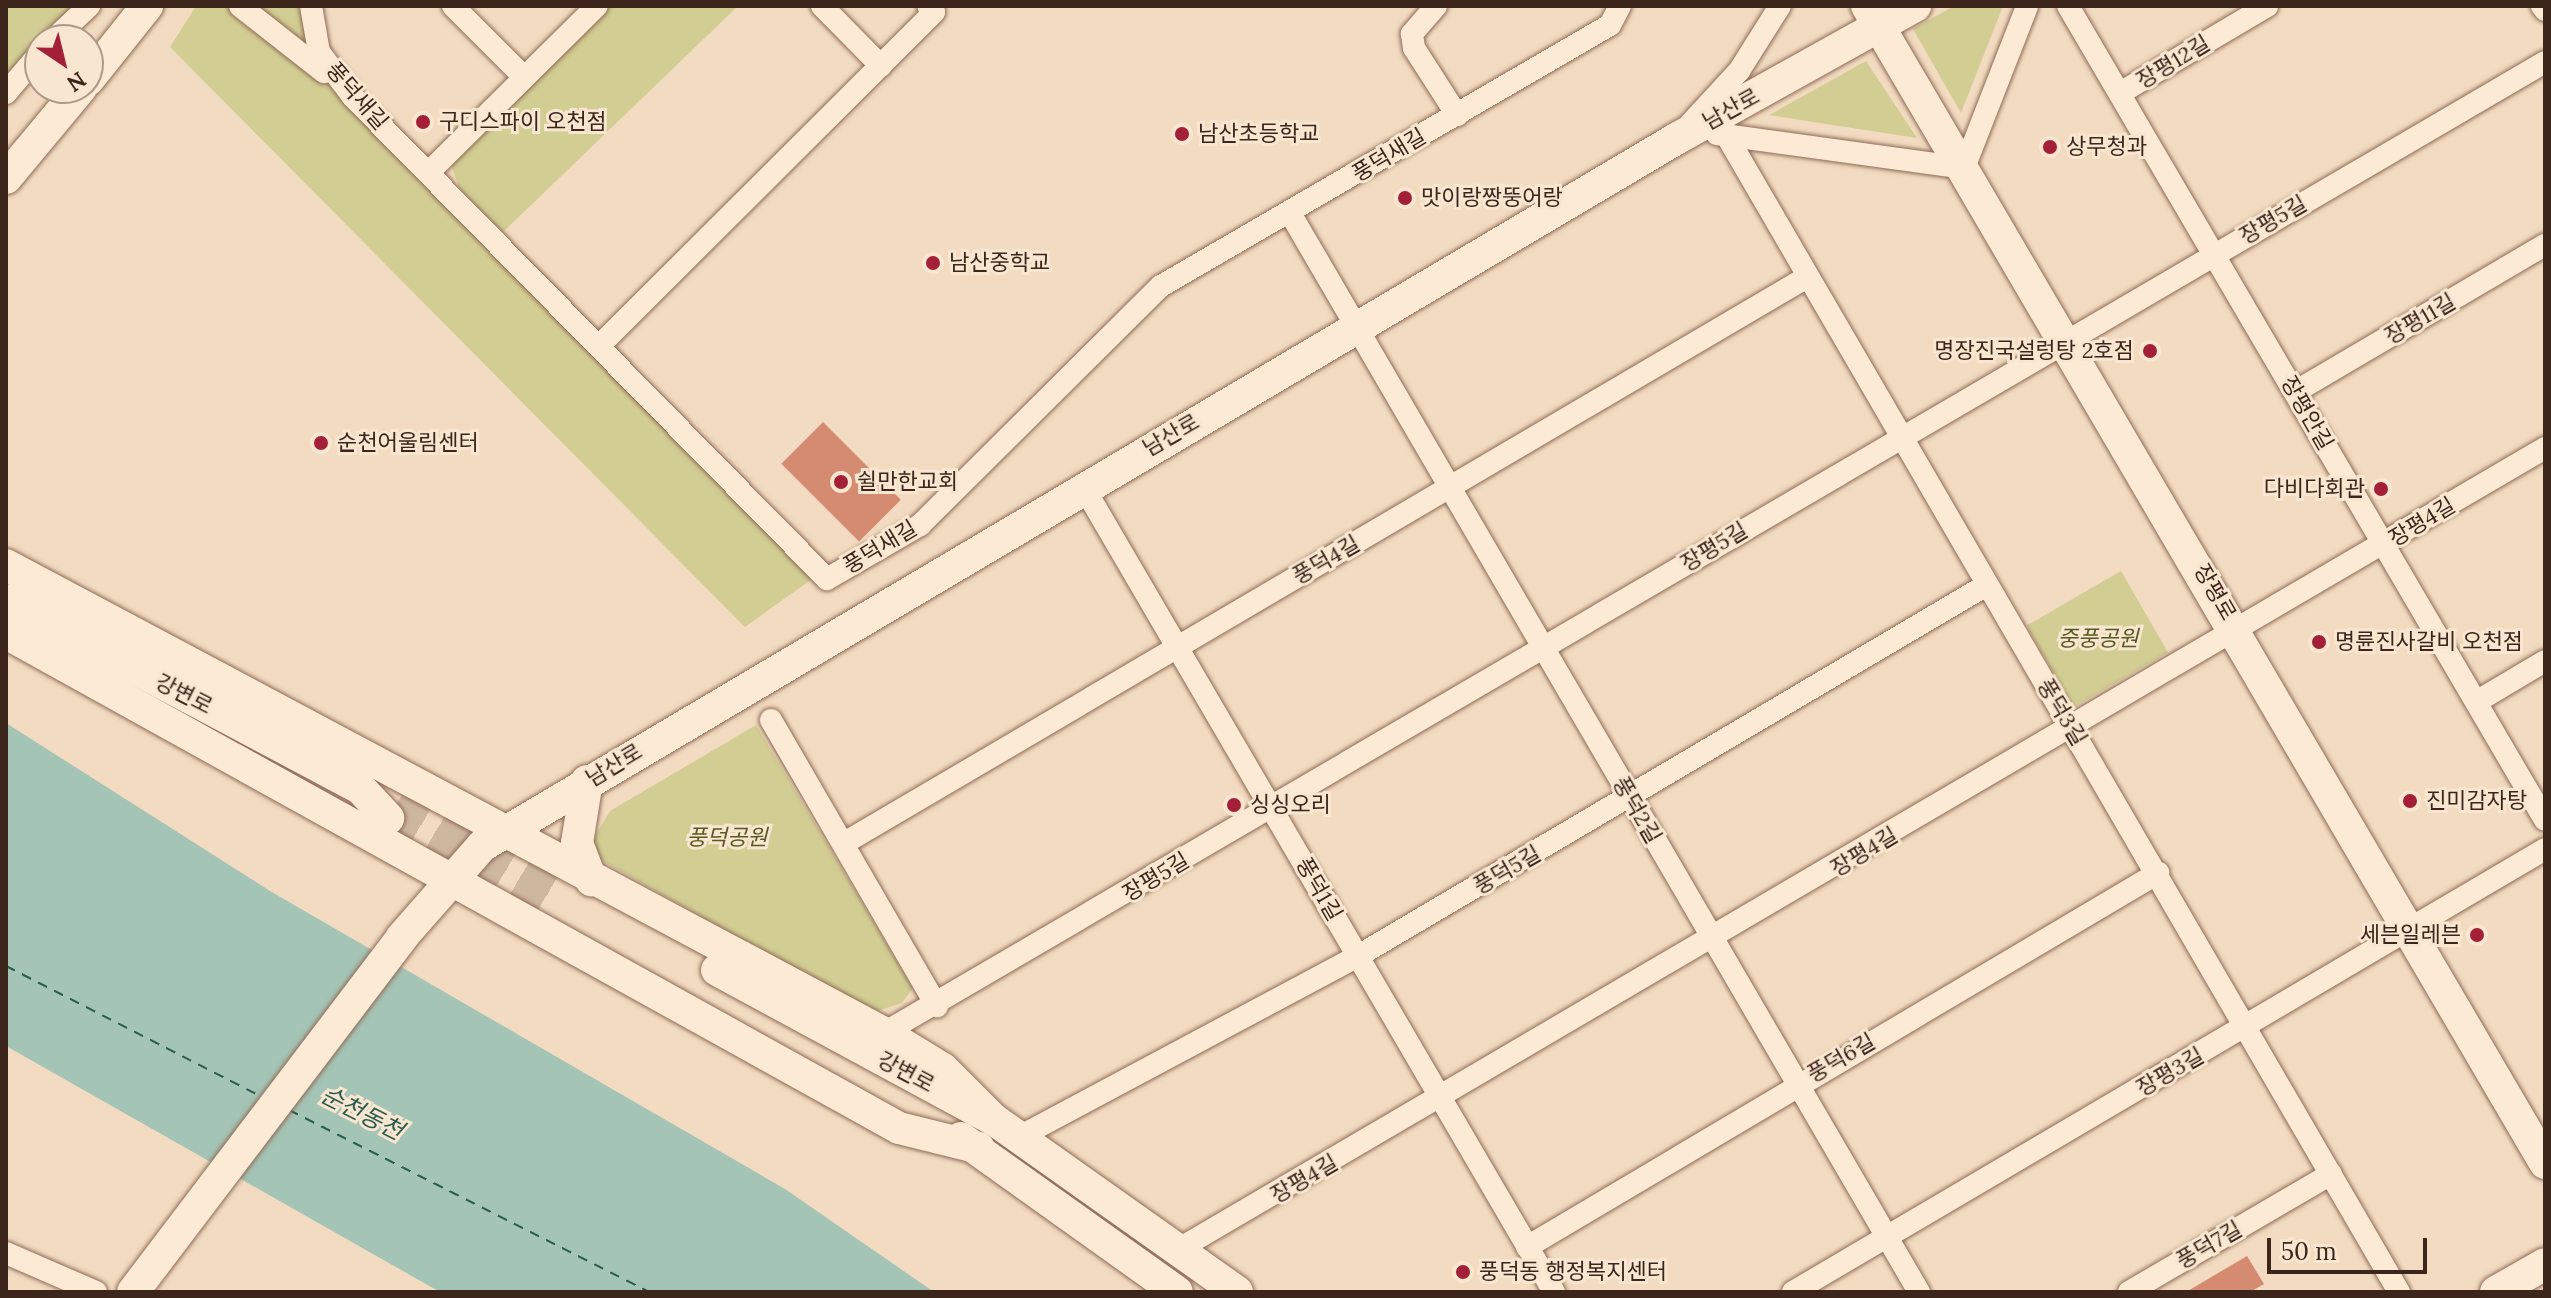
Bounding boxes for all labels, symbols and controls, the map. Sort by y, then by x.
north arrow [24,24,104,104]
street label: 장평12길 [2132,30,2214,94]
street label: 풍덕새길 [320,57,394,135]
text: N [62,66,92,98]
street label: 남산로 [1698,83,1764,135]
place label: 구디스파이 오천점 [439,109,607,135]
marker: 구디스파이 오천점 [414,113,432,131]
place label: 남산초등학교 [1198,121,1319,147]
street label: 풍덕새길 [1348,123,1430,187]
marker: 남산초등학교 [1173,125,1191,143]
place label: 상무청과 [2066,134,2147,160]
marker: 상무청과 [2041,138,2059,156]
place label: 맛이랑짱뚱어랑 [1421,185,1563,211]
marker: 맛이랑짱뚱어랑 [1396,189,1414,207]
street label: 장평5길 [2235,190,2311,250]
place label: 남산중학교 [949,250,1050,276]
marker: 남산중학교 [924,254,942,272]
street label: 장평11길 [2380,288,2460,350]
place label: 명장진국설렁탕 2호점 [1934,338,2134,364]
marker: 명장진국설렁탕 2호점 [2141,342,2159,360]
street label: 장평안길 [2275,371,2339,455]
street label: 남산로 [1138,408,1204,462]
place label: 순천어울림센터 [337,430,479,456]
marker: 순천어울림센터 [312,434,330,452]
place label: 쉴만한교회 [857,469,958,495]
marker: 쉴만한교회 [832,473,850,491]
place label: 다비다회관 [2264,476,2365,502]
marker: 다비다회관 [2372,480,2390,498]
street label: 장평4길 [2384,492,2460,552]
street label: 풍덕새길 [839,515,921,579]
street label: 장평5길 [1676,517,1752,577]
street label: 풍덕4길 [1288,530,1364,590]
street label: 장평로 [2188,559,2242,625]
park label: 중풍공원 [2058,626,2138,652]
place label: 명륜진사갈비 오천점 [2335,629,2523,655]
marker: 명륜진사갈비 오천점 [2310,633,2328,651]
street label: 강변로 [151,668,217,720]
street label: 풍덕3길 [2032,674,2092,750]
street label: 남산로 [581,738,647,792]
street label: 풍덕2길 [1607,772,1667,848]
place label: 진미감자탕 [2426,788,2527,814]
place label: 싱싱오리 [1250,792,1331,818]
marker: 진미감자탕 [2401,792,2419,810]
marker: 싱싱오리 [1225,796,1243,814]
street label: 장평4길 [1826,822,1902,882]
park label: 풍덕공원 [687,825,767,851]
street label: 풍덕5길 [1469,840,1545,900]
street label: 장평5길 [1118,847,1194,907]
street label: 풍덕1길 [1290,853,1348,925]
place label: 세븐일레븐 [2360,922,2461,948]
marker: 세븐일레븐 [2468,926,2486,944]
street label: 풍덕6길 [1803,1028,1879,1088]
street label: 장평3길 [2132,1042,2208,1102]
street label: 강변로 [873,1046,939,1098]
water label: 순천동천 [316,1080,408,1146]
street label: 장평4길 [1266,1149,1342,1209]
street label: 풍덕7길 [2172,1216,2246,1274]
scale bar [2271,1222,2431,1272]
text: 50 m [2281,1236,2337,1267]
place label: 풍덕동 행정복지센터 [1479,1259,1667,1285]
marker: 풍덕동 행정복지센터 [1454,1263,1472,1281]

